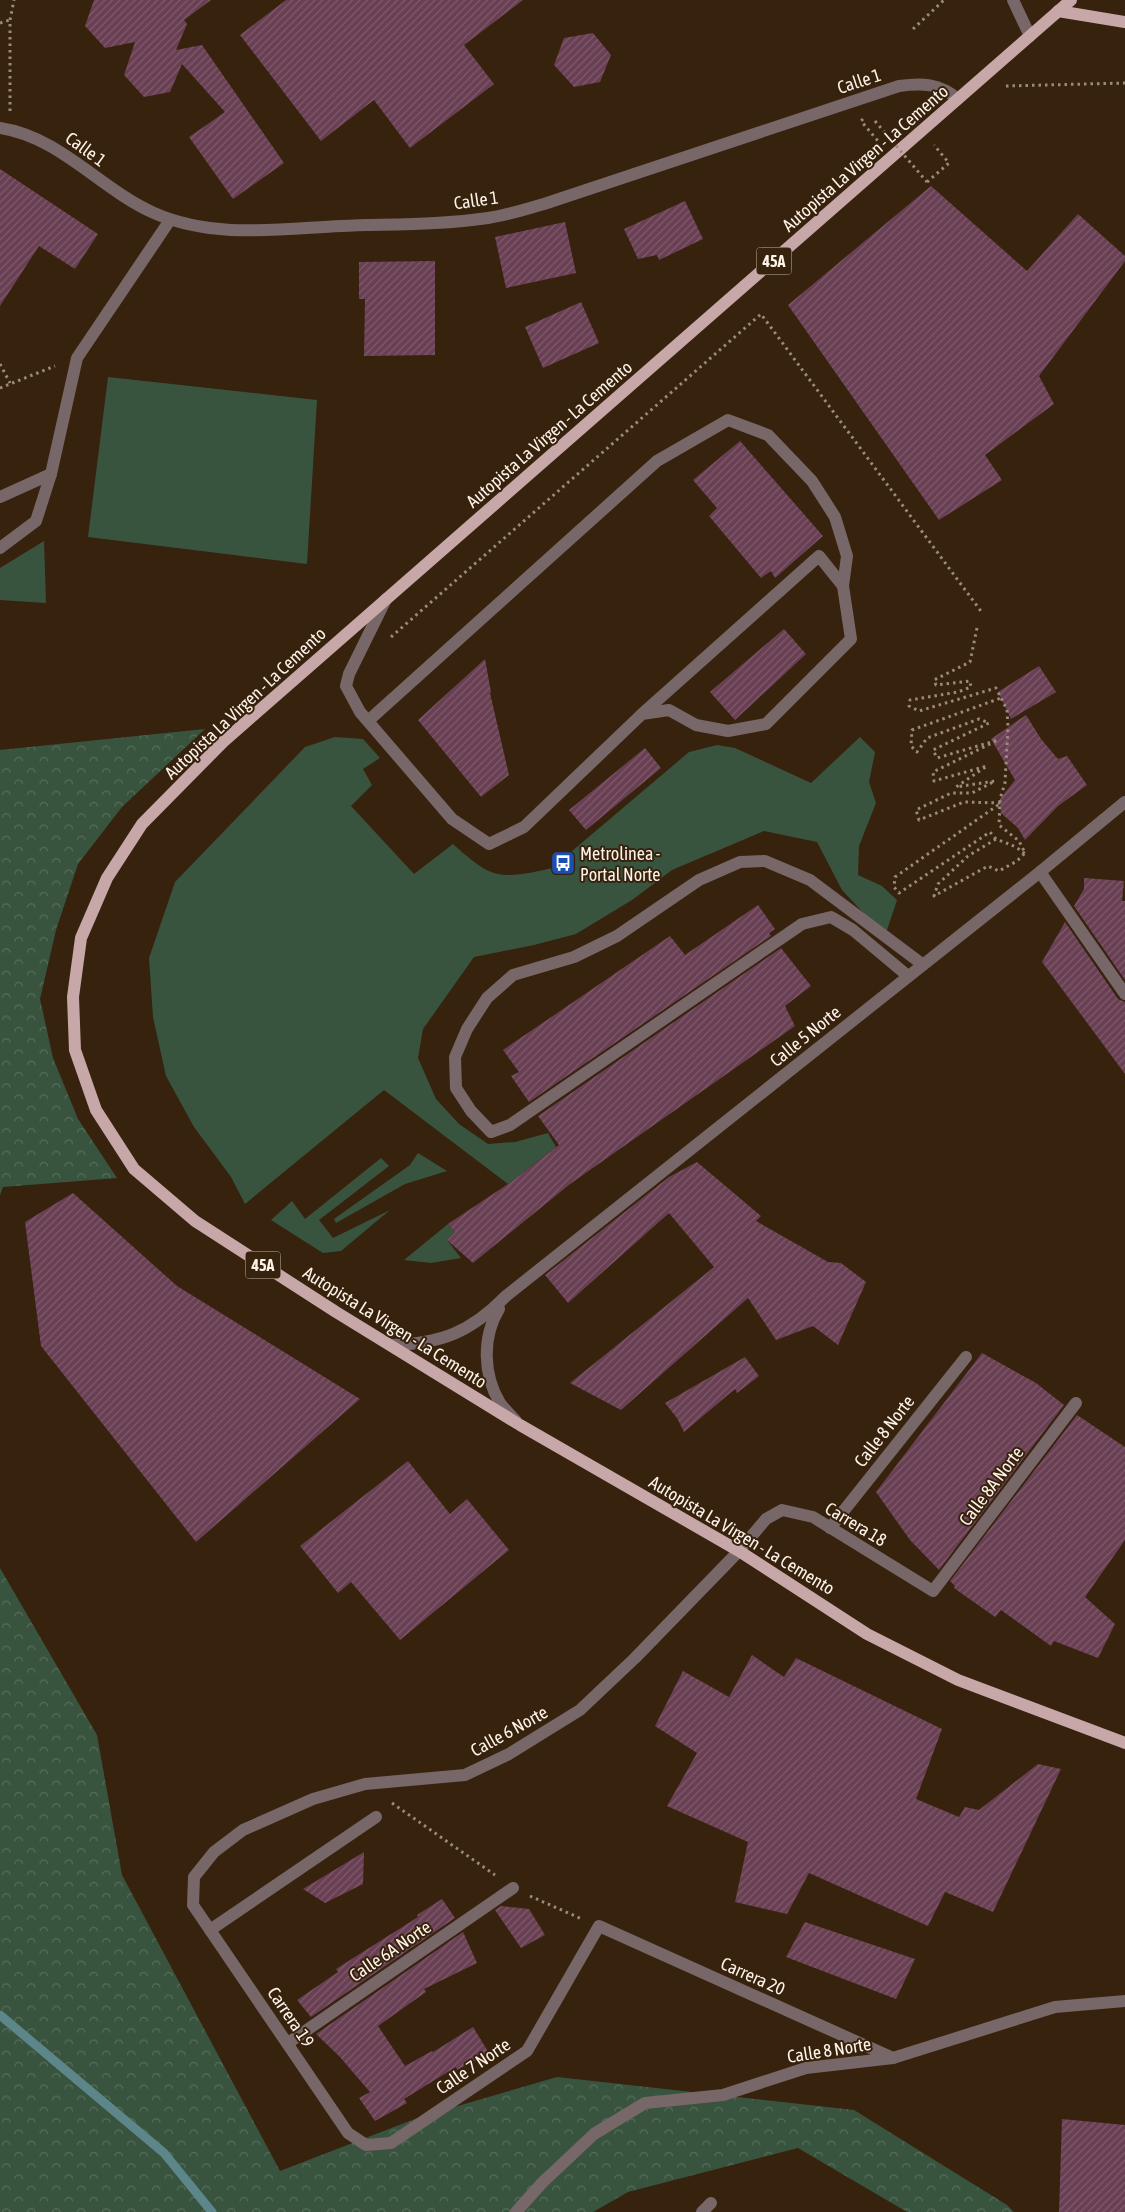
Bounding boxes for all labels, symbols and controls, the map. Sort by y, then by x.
street label: Calle 1 [834,64,884,98]
street label: Autopista La Virgen - La Cemento [778,80,952,236]
street label: Calle 1 [62,127,110,171]
street label: Calle 1 [452,186,500,214]
road number: 45A [756,248,792,274]
street label: Autopista La Virgen - La Cemento [462,356,636,512]
street label: Autopista La Virgen - La Cemento [160,623,330,783]
place label: Metrolinea - Portal Norte [580,843,661,885]
bus stop icon: Metrolinea - Portal Norte [550,850,576,876]
street label: Calle 5 Norte [765,1001,845,1071]
road number: 45A [246,1252,280,1278]
street label: Autopista La Virgen - La Cemento [299,1262,491,1392]
street label: Calle 8 Norte [850,1391,918,1471]
street label: Calle 8A Norte [954,1442,1028,1530]
street label: Autopista La Virgen - La Cemento [645,1471,839,1599]
street label: Carrera 18 [821,1497,891,1551]
street label: Calle 6 Norte [467,1701,551,1761]
street label: Calle 6A Norte [345,1916,435,1986]
street label: Carrera 20 [718,1953,788,1999]
street label: Carrera 19 [263,1983,319,2051]
street label: Calle 8 Norte [785,2033,873,2067]
street label: Calle 7 Norte [432,2034,514,2098]

